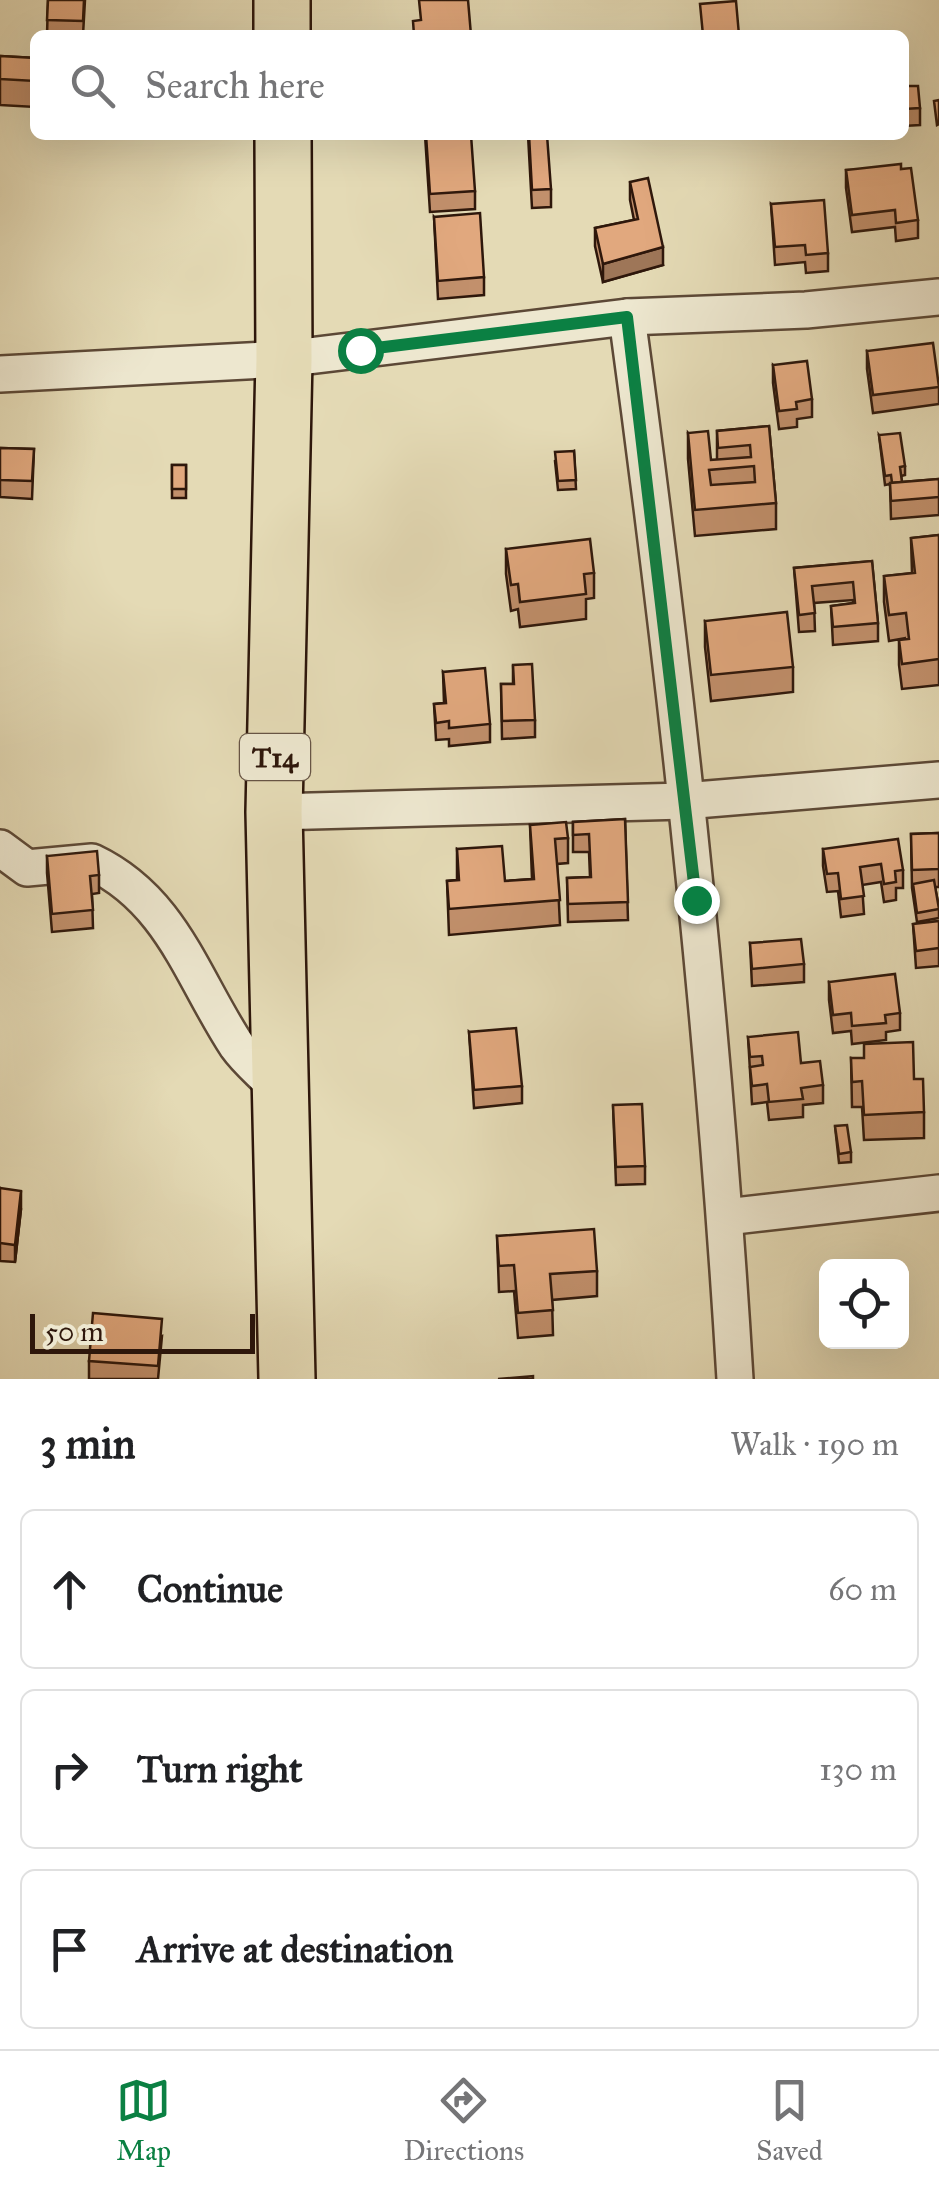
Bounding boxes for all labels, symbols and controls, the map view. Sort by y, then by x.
search box [30,30,909,140]
icon: search [65,58,120,113]
text: Search here [145,62,325,108]
route start [338,328,384,374]
road number: T14 [240,734,310,780]
route end [674,878,720,924]
map controls [819,1259,909,1349]
button: locate [819,1259,909,1349]
scale bar [30,1309,255,1354]
text: 50 m [45,1314,104,1349]
text: 3 min [40,1418,135,1470]
text: Walk · 190 m [730,1425,899,1464]
icon: ahead [42,1562,97,1617]
text: Continue [137,1566,283,1612]
text: 60 m [828,1570,897,1609]
icon: right [42,1742,97,1797]
text: Turn right [137,1746,303,1792]
text: 130 m [819,1750,897,1789]
icon: arrive [42,1922,97,1977]
text: Arrive at destination [137,1926,454,1972]
tab: Map [116,2073,171,2168]
tab: Directions [403,2073,524,2168]
tab: Saved [756,2073,823,2168]

